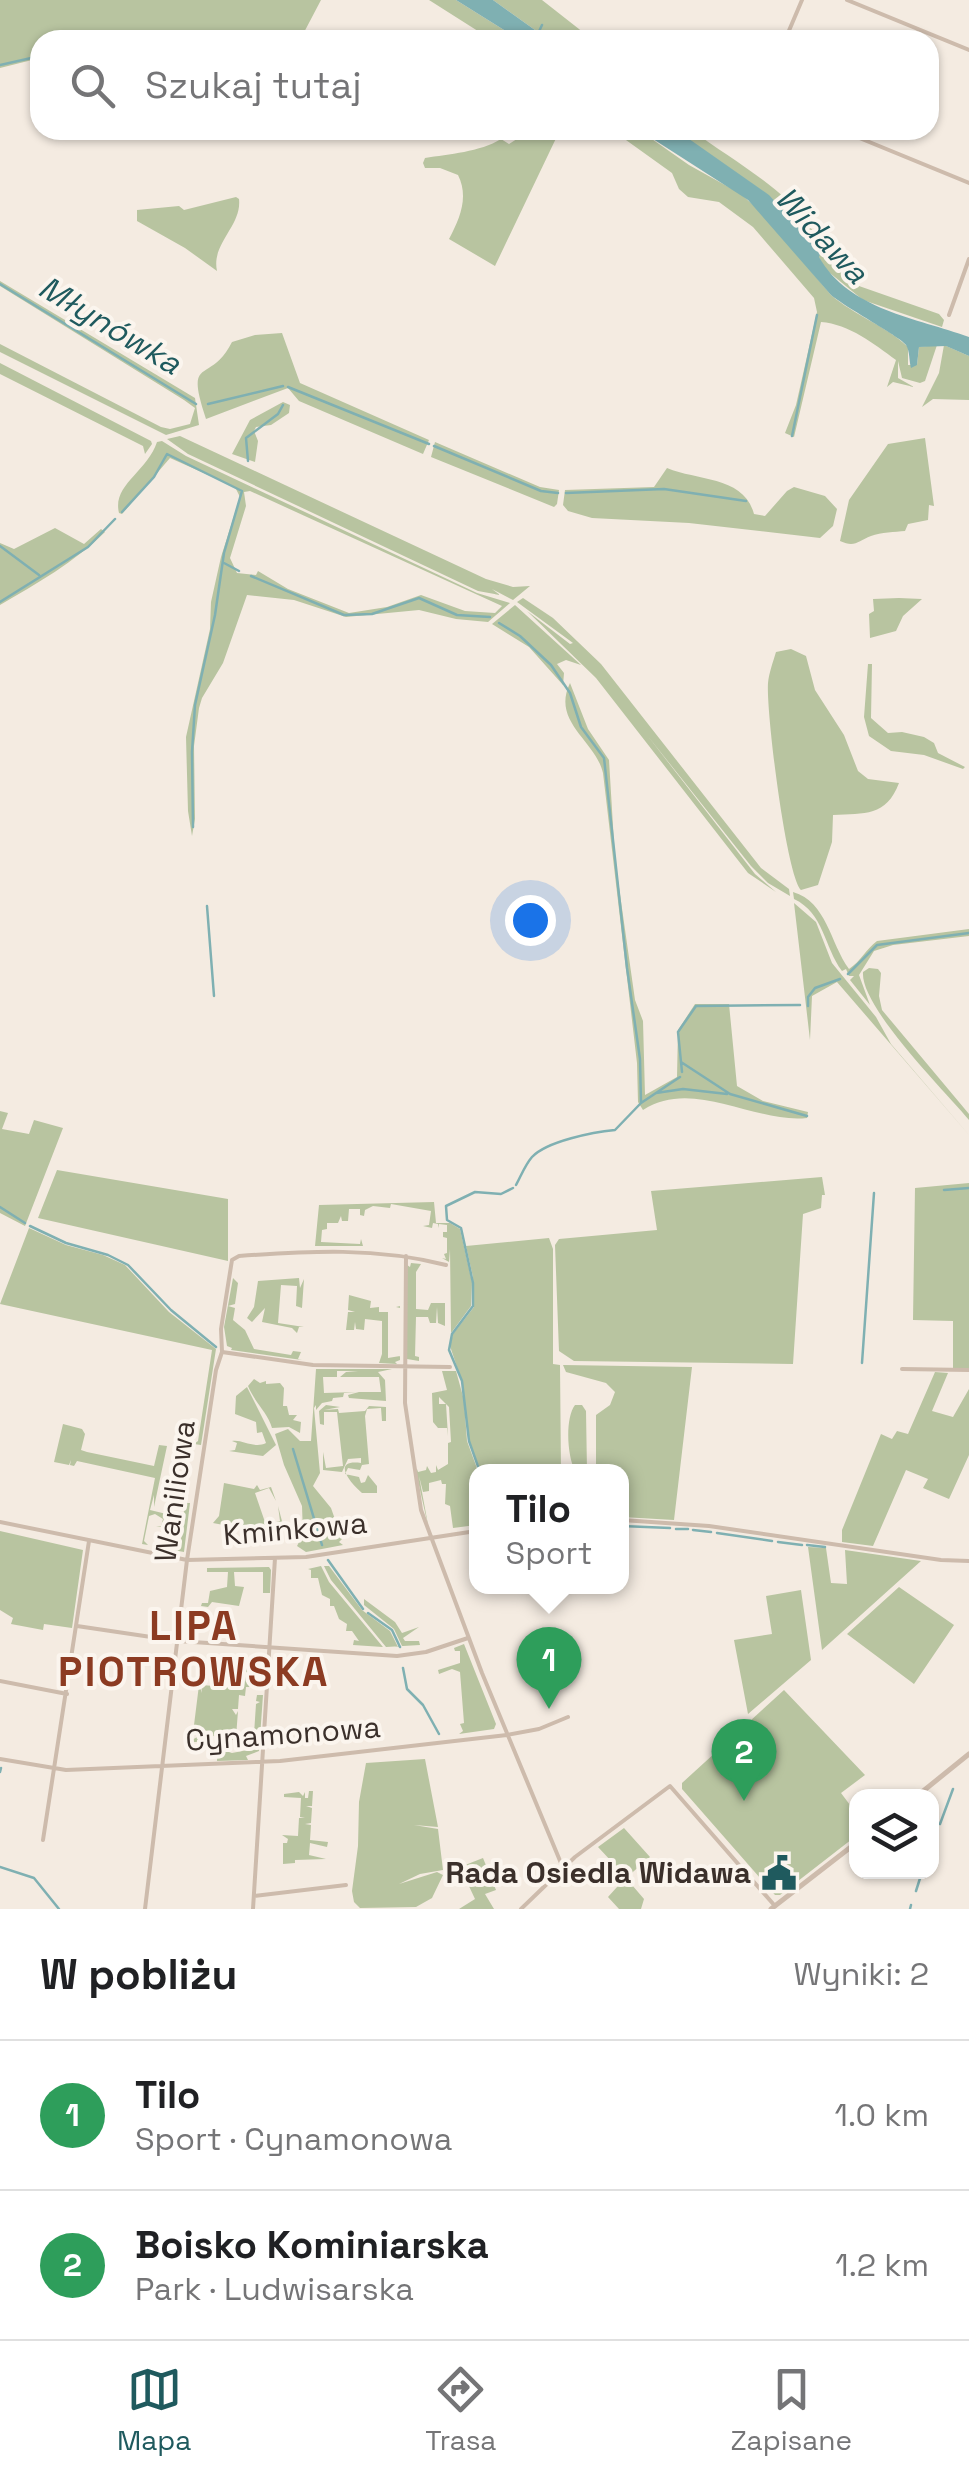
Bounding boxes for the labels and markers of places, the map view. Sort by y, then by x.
pin: 1 [516,1626,582,1709]
pin: 2 [712,1718,776,1801]
place label: Rada Osiedla Widawa [446,1853,751,1892]
public building icon: Rada Osiedla Widawa [760,1854,798,1892]

